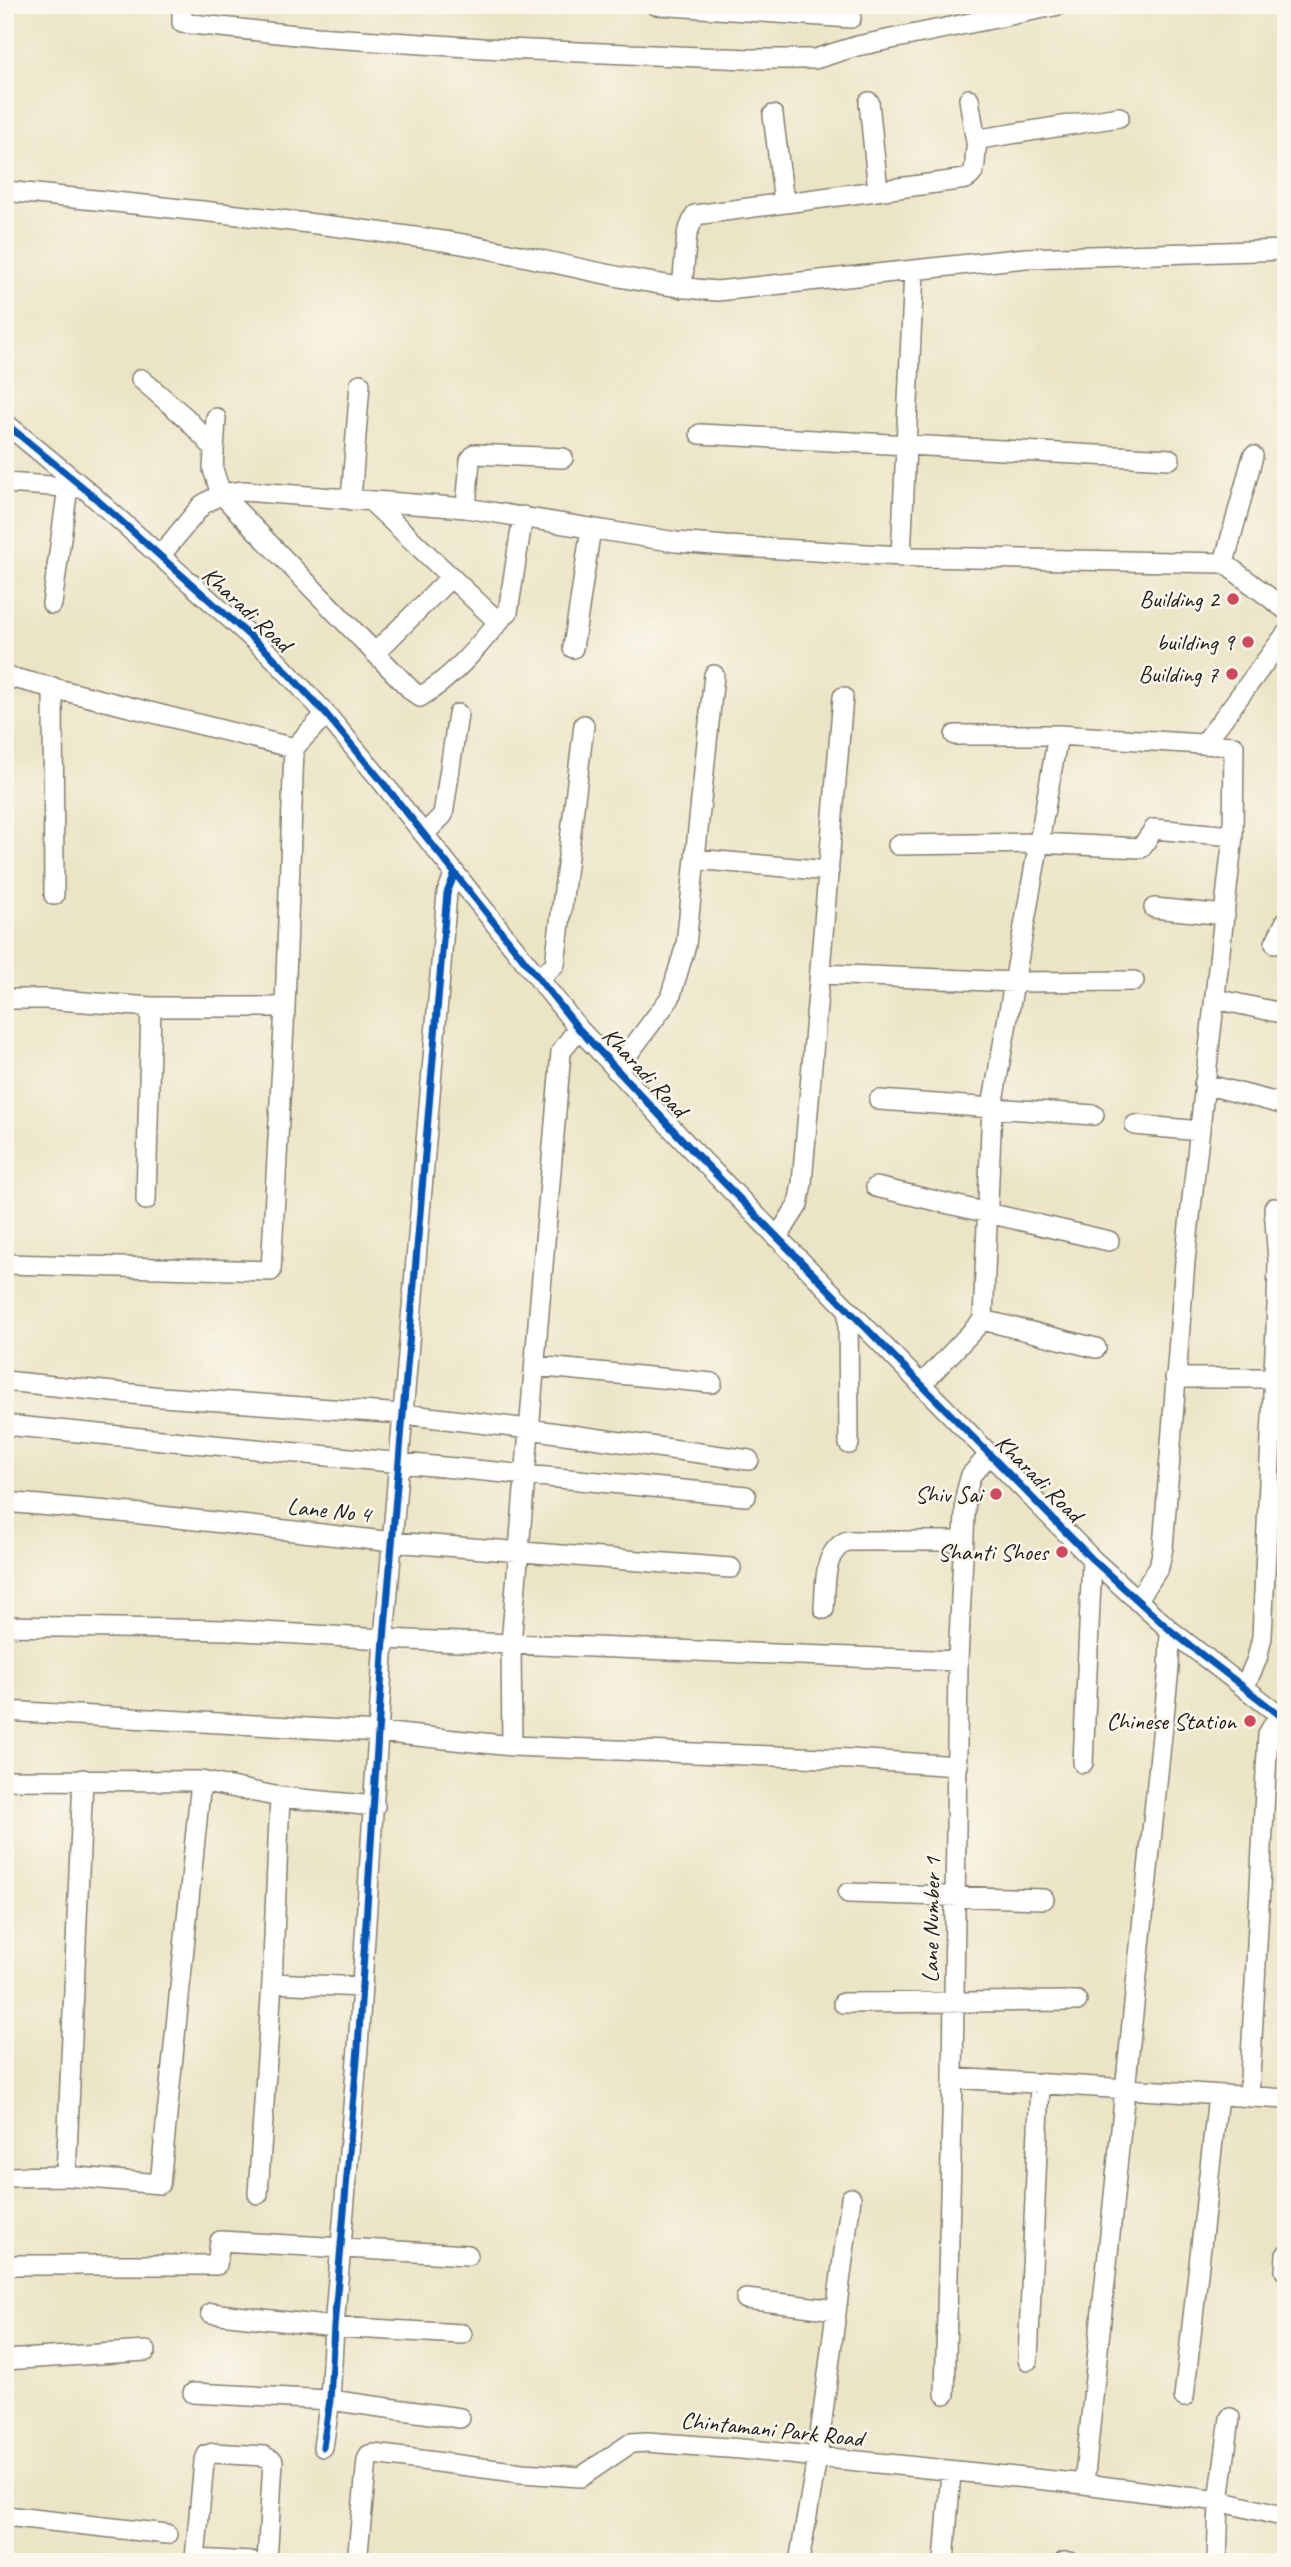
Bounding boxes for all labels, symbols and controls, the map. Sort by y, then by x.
street label: Kharadi Road [196,560,301,661]
place label: Building 2 [1139,584,1221,614]
marker: Building 2 [1225,591,1241,607]
place label: building 9 [1157,627,1236,657]
marker: building 9 [1240,634,1256,650]
place label: Building 7 [1138,659,1219,689]
marker: Building 7 [1224,666,1240,682]
street label: Kharadi Road [596,1021,697,1126]
street label: Kharadi Road [989,1428,1092,1531]
place label: Shiv Sai [915,1479,986,1509]
marker: Shiv Sai [988,1486,1004,1502]
street label: Lane No 4 [286,1491,374,1530]
place label: Shanti Shoes [937,1537,1050,1567]
marker: Shanti Shoes [1054,1544,1070,1560]
place label: Chinese Station [1106,1706,1237,1736]
marker: Chinese Station [1242,1713,1258,1729]
street label: Lane Number 1 [915,1856,947,1983]
street label: Chintamani Park Road [680,2405,868,2454]

